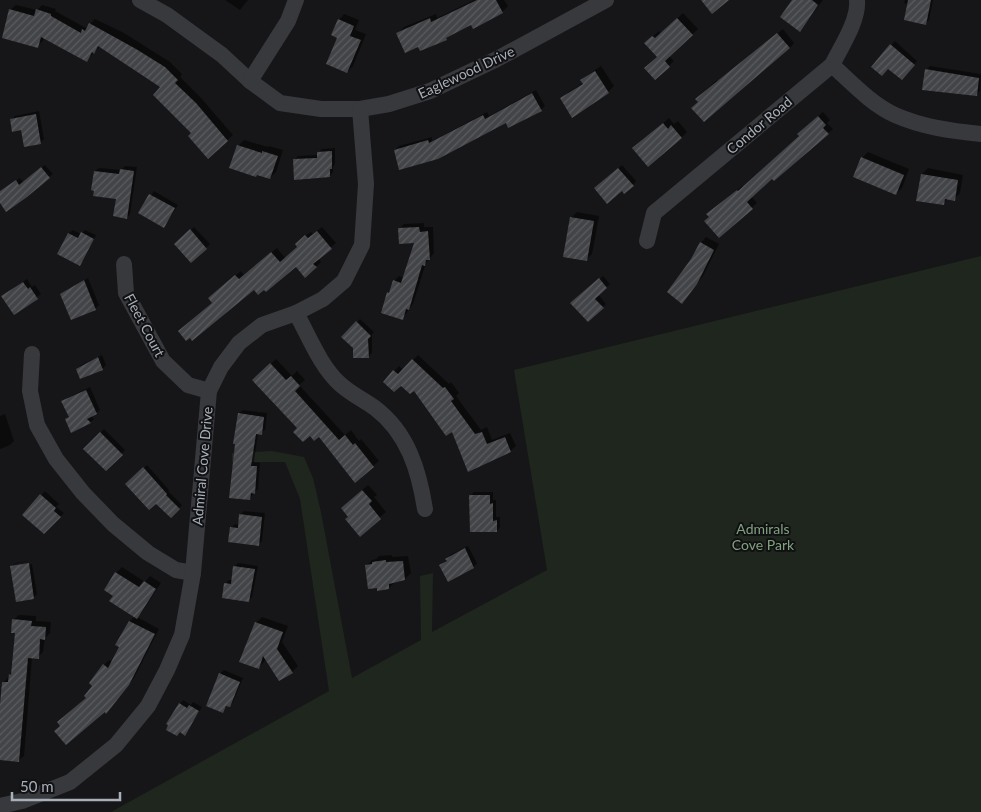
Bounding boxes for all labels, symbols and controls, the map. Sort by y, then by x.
street label: Eaglewood Drive [415,42,517,102]
street label: Condor Road [723,93,795,157]
street label: Fleet Court [121,290,169,360]
street label: Admiral Cove Drive [188,406,216,526]
park label: Admirals Cove Park [732,520,795,553]
scale bar [12,770,120,802]
text: 50 m [20,777,54,795]

